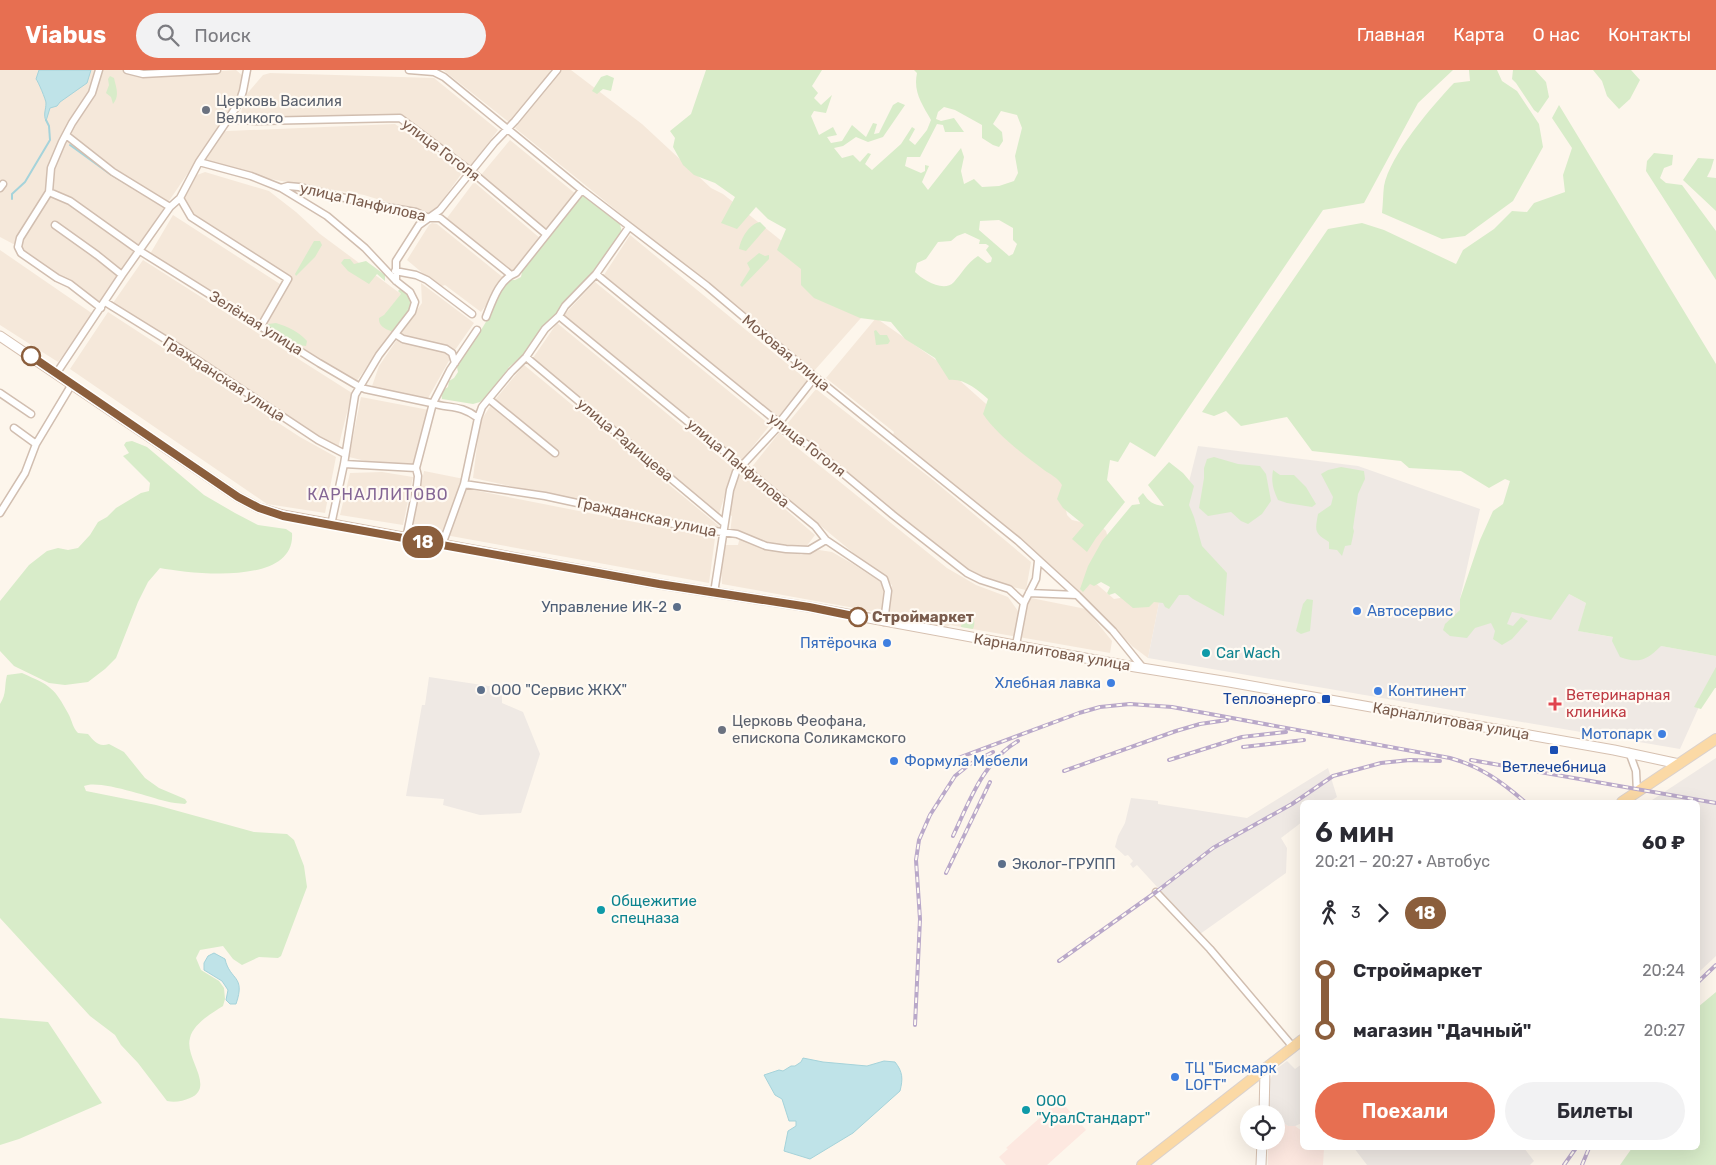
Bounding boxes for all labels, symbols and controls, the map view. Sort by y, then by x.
search box [136,13,486,58]
text: Viabus [25,21,106,49]
icon: search [154,21,182,49]
text: Поиск [194,24,251,47]
text: Главная [1357,24,1425,46]
text: Карта [1453,24,1505,46]
text: О нас [1533,24,1580,46]
text: Контакты [1608,24,1691,46]
place label: Церковь Василия Великого [216,92,342,127]
marker: Церковь Василия Великого [200,104,212,116]
street label: улица Гоголя [398,115,484,185]
street label: улица Панфилова [298,179,428,225]
street label: Зелёная улица [206,287,306,359]
street label: Моховая улица [739,311,833,395]
street label: Гражданская улица [160,333,288,425]
unlabelled marker [21,346,41,366]
street label: улица Радищева [573,394,677,486]
street label: улица Гоголя [765,409,849,481]
street label: улица Панфилова [683,415,793,511]
district label: КАРНАЛЛИТОВО [307,485,449,504]
street label: Гражданская улица [576,493,718,541]
line badge: 18 [400,526,446,558]
text: 18 [412,531,434,553]
place label: Управление ИК-2 [541,598,667,616]
marker: Управление ИК-2 [671,601,683,613]
place label: Автосервис [1367,602,1453,620]
marker: Автосервис [1351,605,1363,617]
marker: Строймаркет [848,607,868,627]
place label: Строймаркет [872,608,975,626]
street label: Карналлитовая улица [972,629,1132,675]
place label: Пятёрочка [800,634,877,652]
marker: Пятёрочка [881,637,893,649]
place label: Car Wach [1216,644,1280,662]
marker: Car Wach [1200,647,1212,659]
place label: Хлебная лавка [995,674,1101,692]
marker: Хлебная лавка [1105,677,1117,689]
place label: ООО "Сервис ЖКХ" [491,681,627,699]
place label: Континент [1388,682,1466,700]
marker: ООО "Сервис ЖКХ" [475,684,487,696]
marker: Континент [1372,685,1384,697]
place label: Ветеринарная клиника [1566,686,1671,721]
place label: Теплоэнерго [1223,690,1316,708]
marker: Теплоэнерго [1320,693,1332,705]
marker: Ветеринарная клиника [1548,697,1562,711]
street label: Карналлитовая улица [1371,698,1531,744]
place label: Церковь Феофана, епископа Соликамского [732,712,906,747]
marker: Церковь Феофана, епископа Соликамского [716,724,728,736]
place label: Мотопарк [1581,725,1652,743]
marker: Мотопарк [1656,728,1668,740]
marker: Ветлечебница [1548,744,1560,756]
place label: Формула Мебели [904,752,1028,770]
marker: Формула Мебели [888,755,900,767]
place label: Ветлечебница [1502,758,1606,776]
text: 6 мин [1315,816,1394,849]
text: 60 ₽ [1642,831,1685,854]
text: 20:21 – 20:27 · Автобус [1315,852,1490,871]
place label: Эколог-ГРУПП [1012,855,1116,873]
marker: Эколог-ГРУПП [996,858,1008,870]
place label: Общежитие спецназа [611,892,697,927]
icon: walk [1315,899,1343,927]
icon: forward [1369,899,1397,927]
text: 18 [1415,902,1436,924]
text: 3 [1351,903,1361,922]
marker: Общежитие спецназа [595,904,607,916]
text: Строймаркет [1353,959,1482,982]
text: 20:24 [1642,961,1685,980]
text: магазин "Дачный" [1353,1019,1531,1042]
text: 20:27 [1644,1021,1685,1040]
place label: ТЦ "Бисмарк LOFT" [1185,1059,1277,1094]
marker: ТЦ "Бисмарк LOFT" [1169,1071,1181,1083]
button: Поехали [1315,1082,1495,1140]
button: Билеты [1505,1082,1685,1140]
place label: ООО "УралСтандарт" [1036,1092,1150,1127]
marker: ООО "УралСтандарт" [1020,1104,1032,1116]
map controls [1240,1105,1285,1150]
button: locate [1240,1105,1285,1150]

